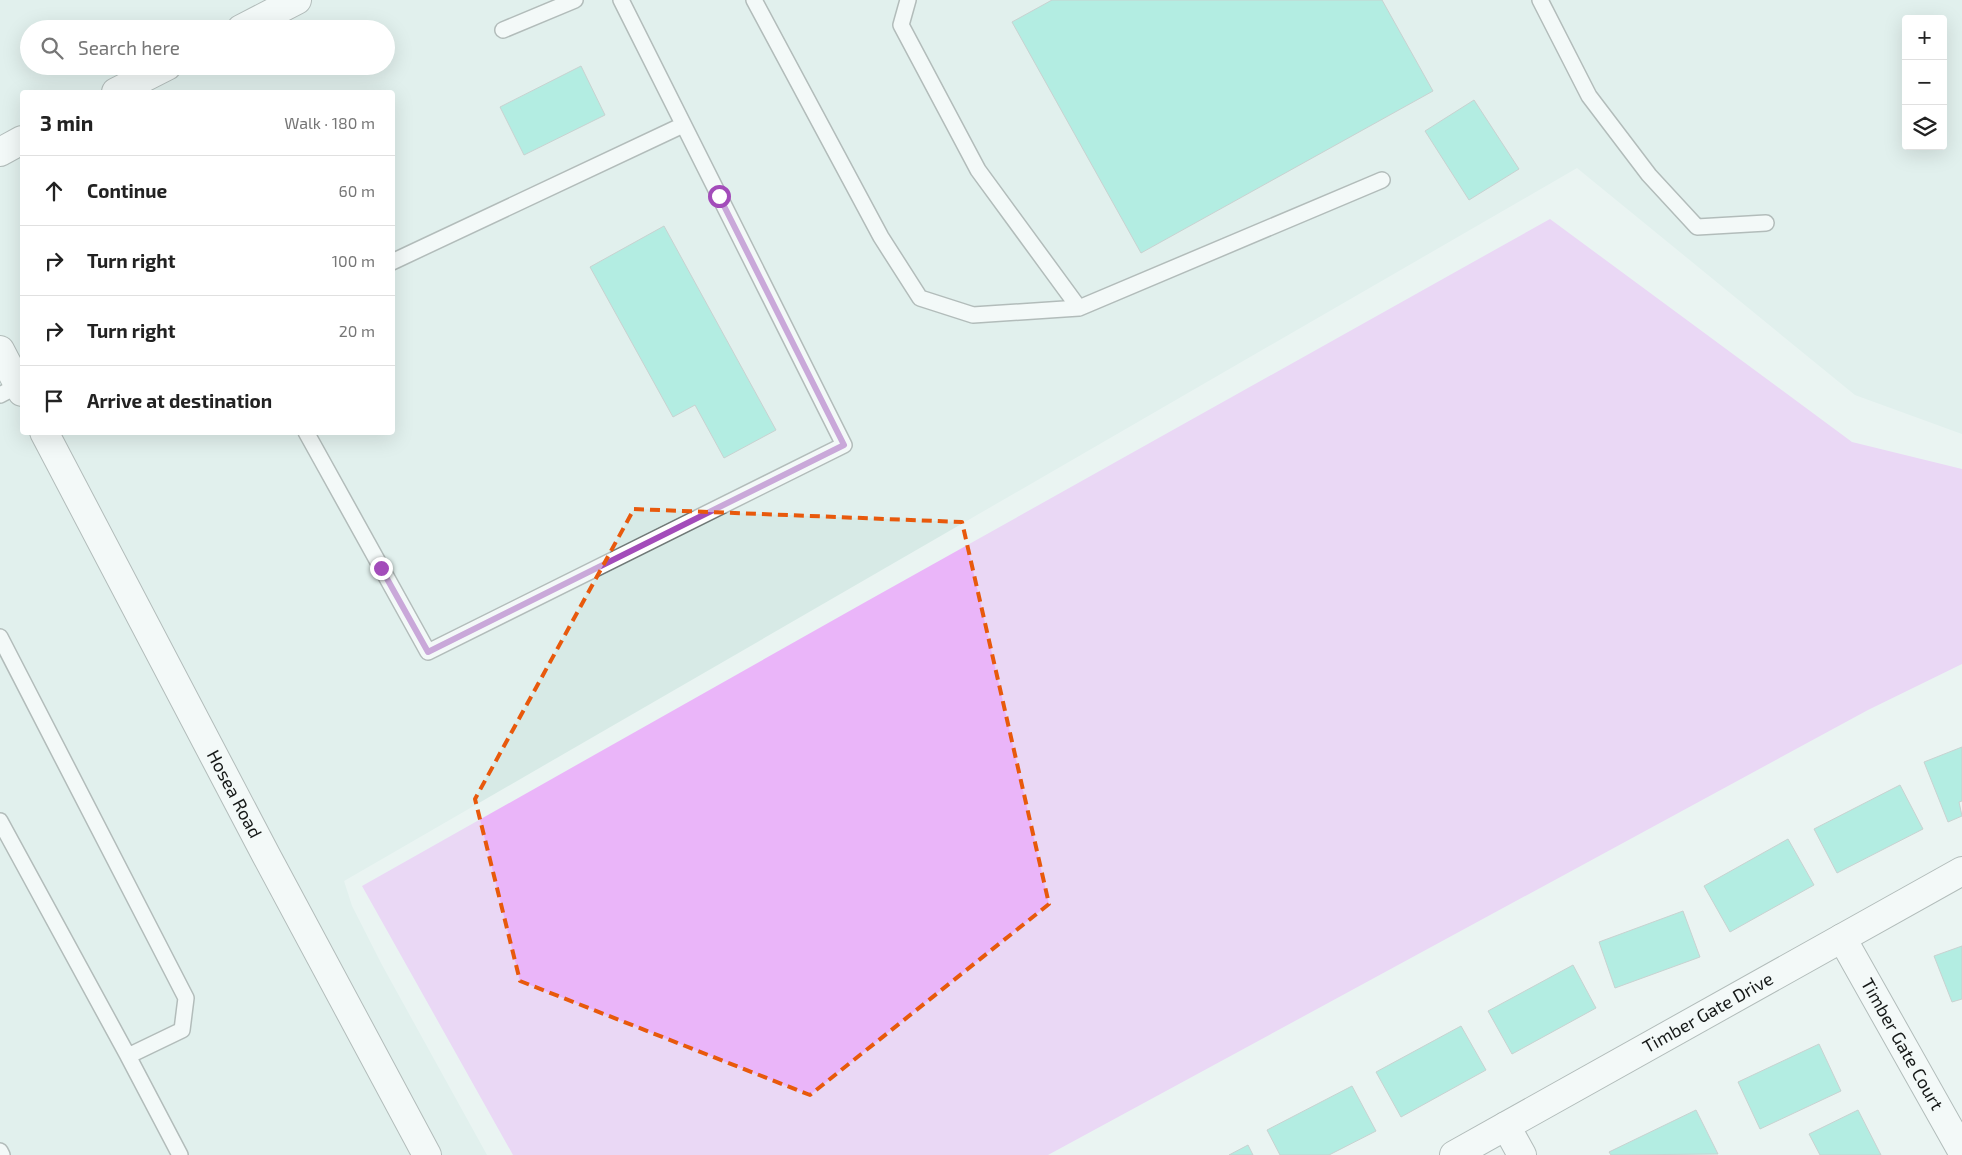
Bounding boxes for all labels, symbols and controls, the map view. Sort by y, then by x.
map controls [1902,15,1947,150]
button: + [1902,15,1947,60]
search box [20,20,395,75]
icon: search [38,34,66,62]
text: Search here [78,36,180,59]
button: − [1902,60,1947,105]
button: layers [1902,105,1947,150]
text: 3 min [40,110,93,135]
text: Walk · 180 m [284,113,375,132]
icon: ahead [40,177,68,205]
text: Continue [87,179,167,202]
text: 60 m [339,181,375,200]
route start [708,185,731,208]
icon: right [40,247,68,275]
text: Turn right [87,249,175,272]
text: 100 m [332,251,375,270]
icon: right [40,317,68,345]
text: Turn right [87,319,175,342]
text: 20 m [339,321,375,340]
icon: arrive [40,387,68,415]
text: Arrive at destination [87,389,272,412]
route end [370,557,393,580]
street label: Hosea Road [203,746,267,842]
street label: Timber Gate Drive [1638,967,1777,1057]
street label: Timber Gate Court [1857,974,1949,1114]

